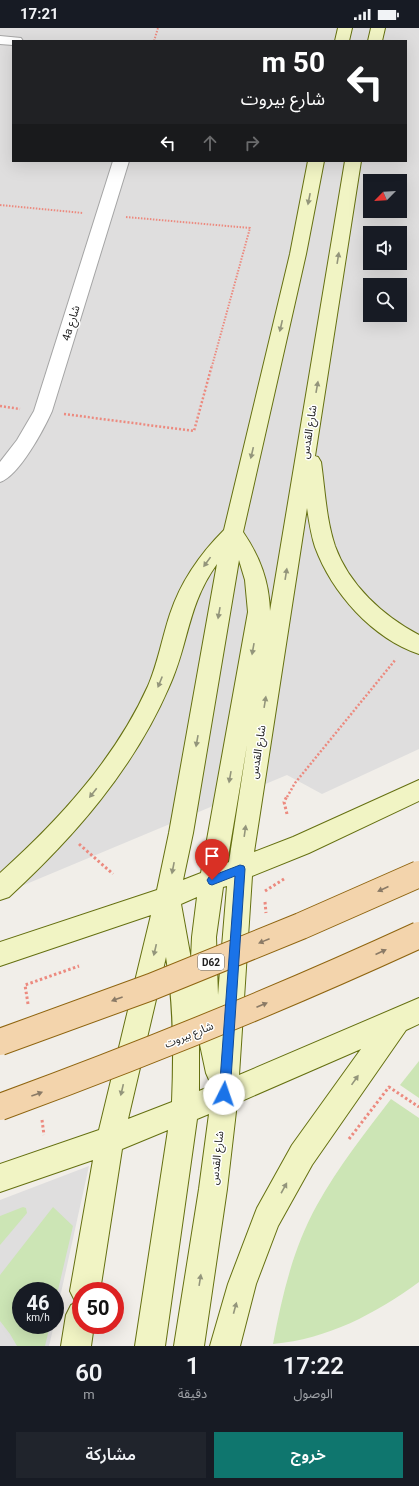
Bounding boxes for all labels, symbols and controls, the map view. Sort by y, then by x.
text: 17:21 [20,5,59,23]
text: 50 m [262,46,325,79]
icon: left [339,56,391,108]
text: شارع بيروت [241,88,325,109]
icon: left [157,132,179,154]
icon: ahead [199,132,221,154]
icon: right [241,132,263,154]
north arrow [363,174,407,218]
map controls [363,174,407,322]
one-way arrow [305,193,311,205]
button: sound [363,226,407,270]
one-way arrow [335,252,341,264]
button: search [363,278,407,322]
street label: 4a شارع [59,303,84,343]
one-way arrow [278,320,284,332]
one-way arrow [314,380,320,393]
street label: شارع القدس [298,404,321,460]
one-way arrow [248,447,254,459]
one-way arrow [203,556,211,567]
one-way arrow [283,568,289,580]
one-way arrow [216,606,222,619]
one-way arrow [250,643,256,655]
one-way arrow [157,676,163,688]
one-way arrow [263,696,269,708]
street label: شارع القدس [247,724,270,780]
one-way arrow [194,735,200,747]
one-way arrow [227,771,233,783]
one-way arrow [89,787,97,798]
one-way arrow [242,825,248,837]
pin [195,839,229,880]
icon: arrive [201,845,223,867]
one-way arrow [170,862,176,874]
one-way arrow [377,887,389,893]
one-way arrow [259,938,270,944]
one-way arrow [152,944,158,956]
one-way arrow [375,949,386,955]
road number: D62 [198,954,224,970]
one-way arrow [111,996,123,1002]
one-way arrow [256,1002,267,1008]
street label: شارع بيروت [163,1019,216,1052]
position arrow [203,1073,245,1115]
one-way arrow [351,1075,359,1085]
one-way arrow [118,1084,124,1096]
one-way arrow [31,1091,43,1097]
street label: شارع القدس [208,1130,227,1186]
one-way arrow [280,1182,287,1194]
one-way arrow [197,1274,203,1286]
speed limit sign: 50 [72,1282,124,1334]
text: 46 [27,1291,49,1315]
one-way arrow [232,1302,238,1314]
text: km/h [26,1312,50,1323]
text: 1 [186,1352,199,1380]
text: 17:22 [282,1352,344,1380]
text: 60 [75,1359,103,1387]
text: دقيقة [178,1386,207,1401]
text: الوصول [293,1386,333,1401]
text: m [83,1387,95,1402]
button: مشاركة [16,1432,206,1478]
button: خروج [214,1432,403,1478]

